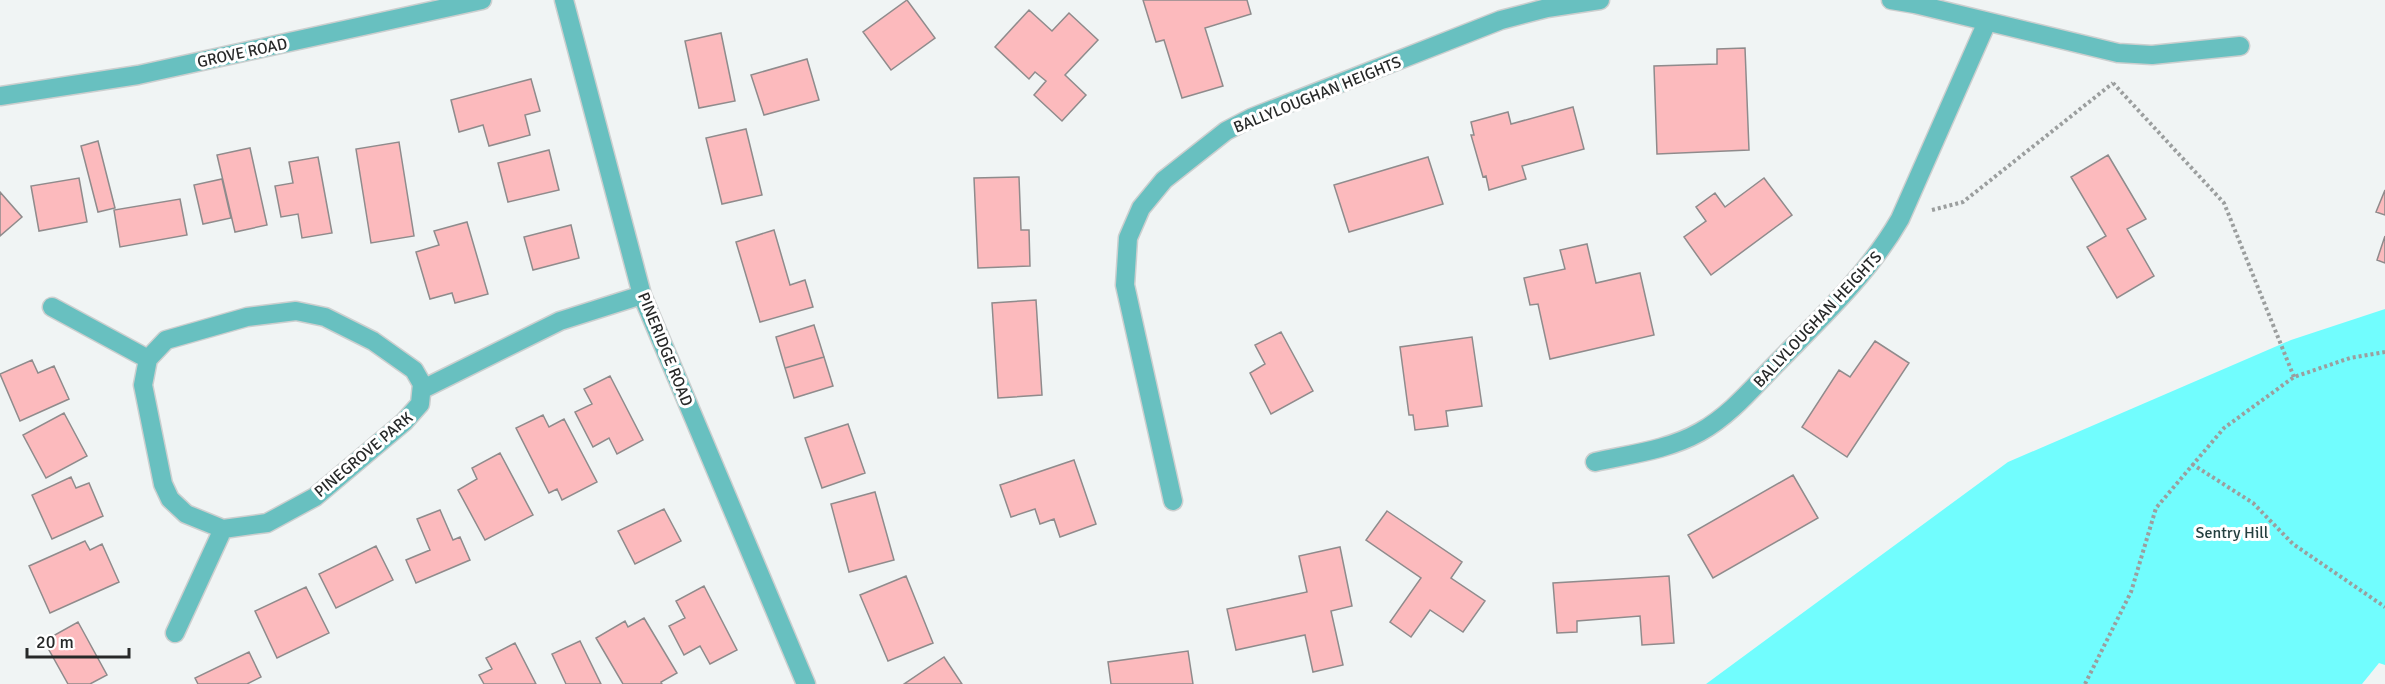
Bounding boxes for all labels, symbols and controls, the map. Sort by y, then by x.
street label: GROVE ROAD [195,34,289,72]
street label: BALLYLOUGHAN HEIGHTS [1231,52,1404,138]
street label: BALLYLOUGHAN HEIGHTS [1749,247,1886,392]
street label: PINERIDGE ROAD [633,289,697,409]
street label: PINEGROVE PARK [310,407,417,502]
park label: Sentry Hill [2196,523,2269,543]
scale bar [27,621,129,659]
text: 20 m [36,631,74,653]

